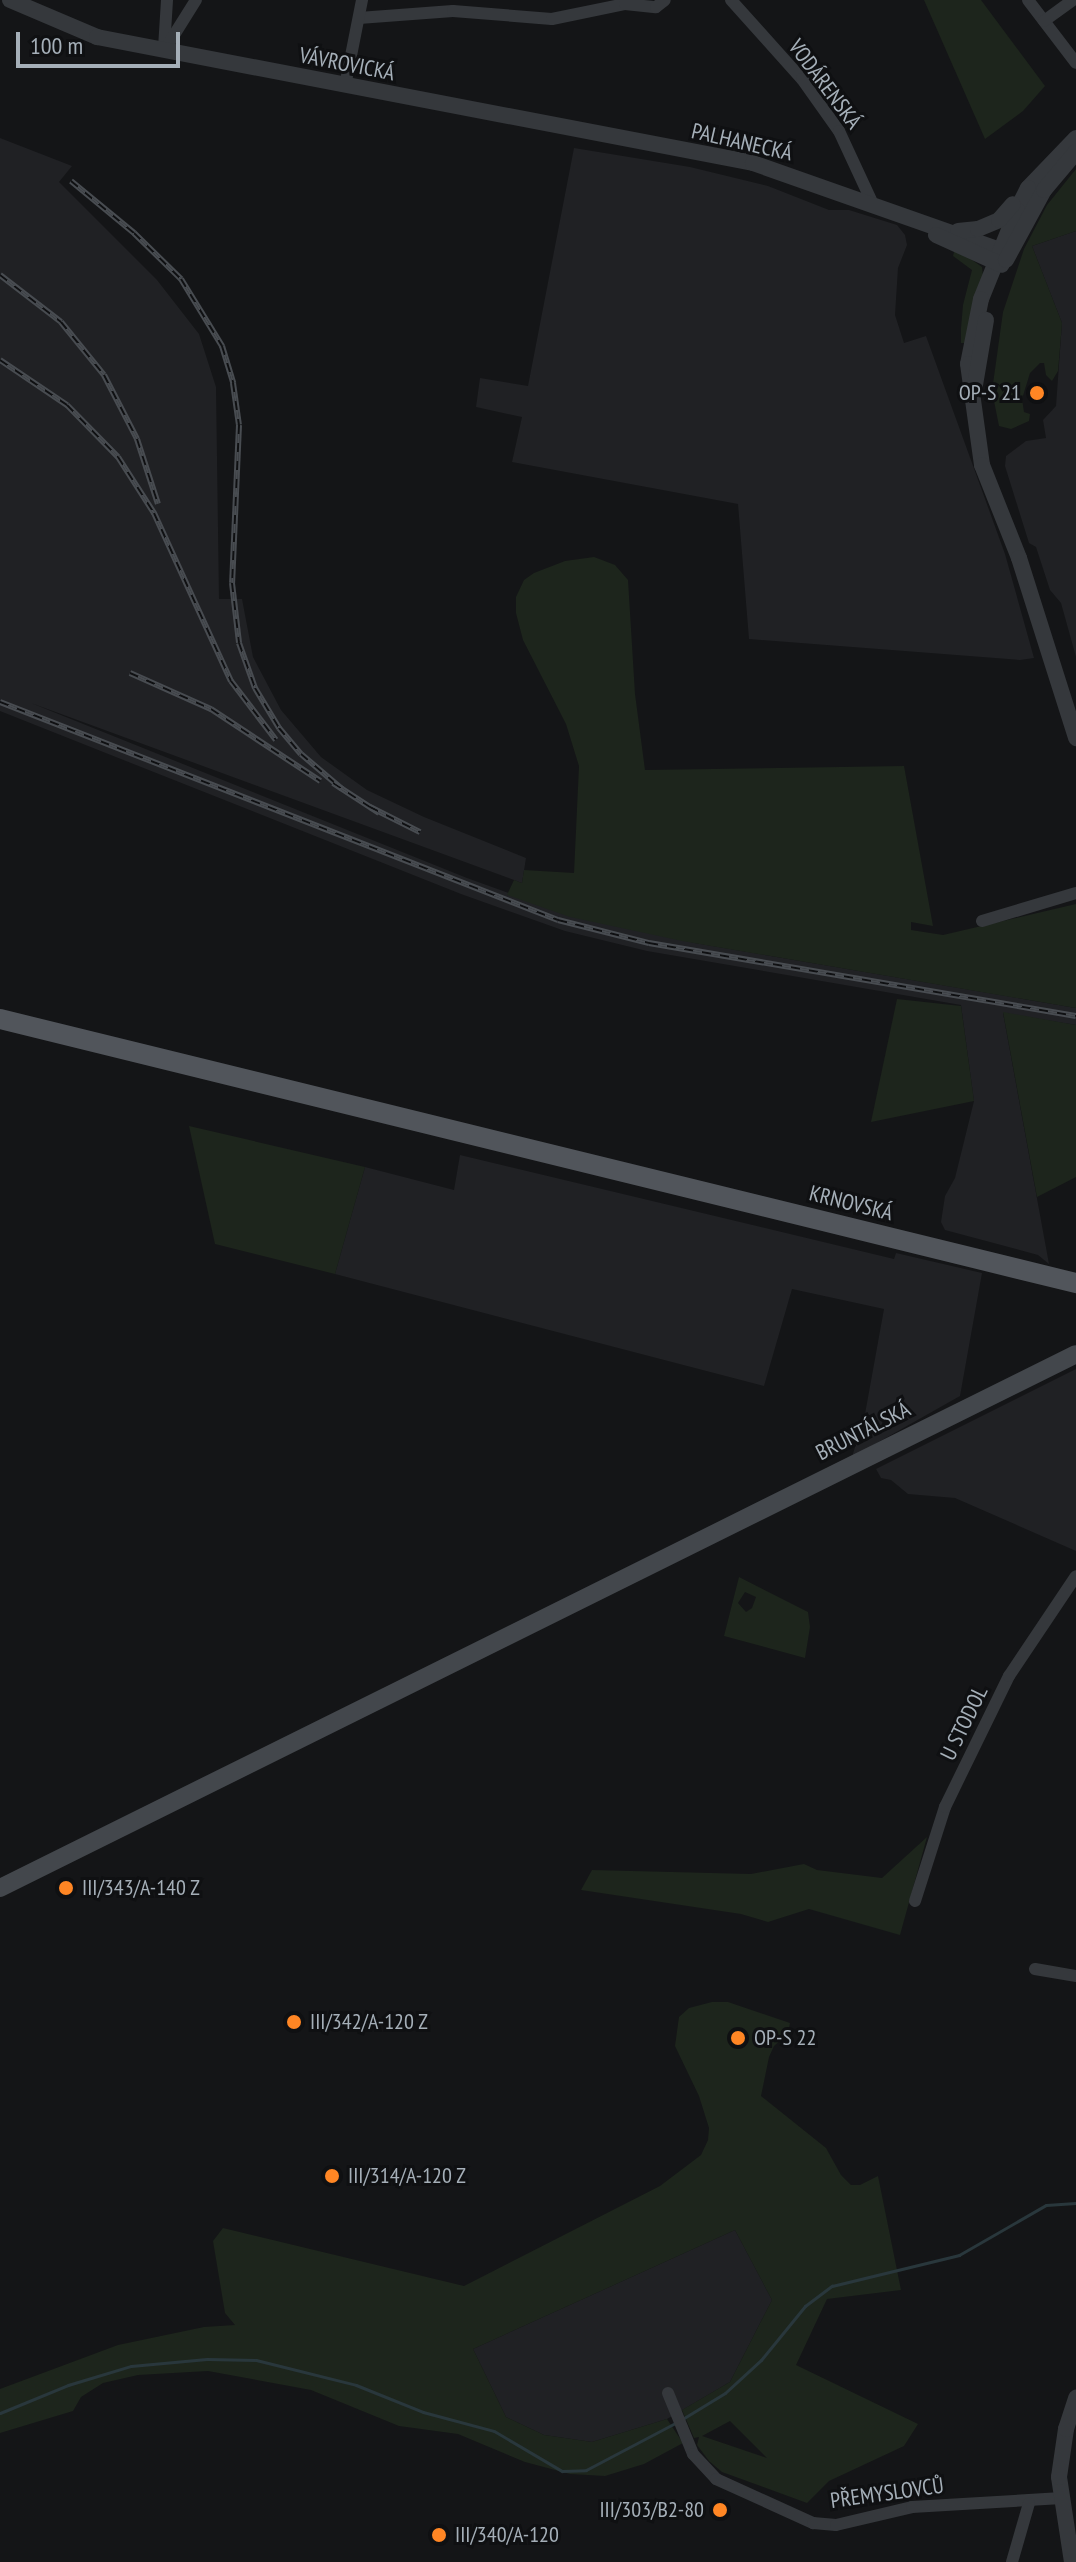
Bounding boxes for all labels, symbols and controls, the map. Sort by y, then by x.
scale bar [20,16,184,66]
text: 100 m [30,30,83,61]
street label: VODÁRENSKÁ [783,34,867,134]
street label: VÁVROVICKÁ [297,42,397,86]
street label: PALHANECKÁ [689,118,795,166]
place label: OP-S 21 [959,380,1021,406]
marker: OP-S 21 [1028,384,1046,402]
street label: KRNOVSKÁ [807,1180,895,1226]
street label: BRUNTÁLSKÁ [811,1396,915,1466]
street label: U STODOL [935,1682,993,1764]
place label: III/343/A-140 Z [82,1875,200,1901]
marker: III/343/A-140 Z [57,1879,75,1897]
place label: III/342/A-120 Z [310,2009,428,2035]
marker: III/342/A-120 Z [285,2013,303,2031]
place label: OP-S 22 [754,2025,816,2051]
marker: OP-S 22 [729,2029,747,2047]
place label: III/314/A-120 Z [348,2163,466,2189]
marker: III/314/A-120 Z [323,2167,341,2185]
street label: PŘEMYSLOVCŮ [829,2472,945,2514]
place label: III/303/B2-80 [599,2497,704,2523]
marker: III/303/B2-80 [711,2501,729,2519]
place label: III/340/A-120 [455,2522,559,2548]
marker: III/340/A-120 [430,2526,448,2544]

